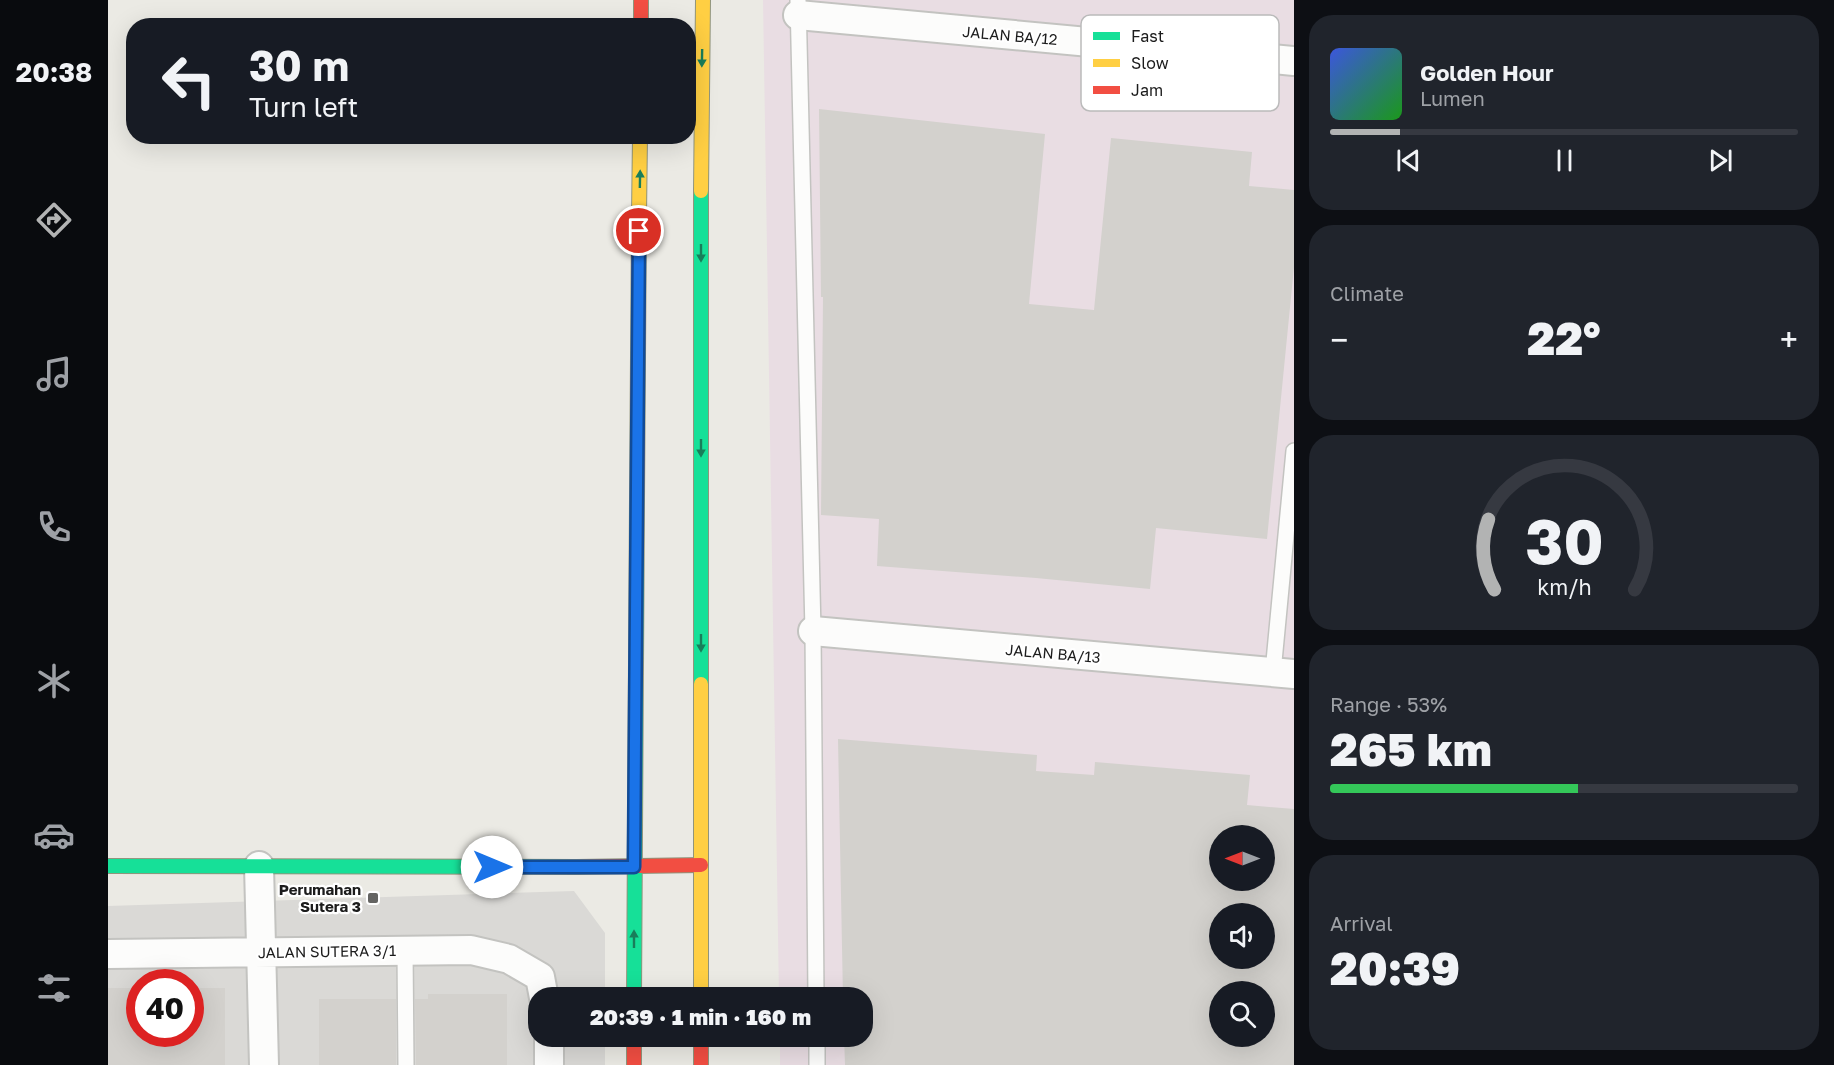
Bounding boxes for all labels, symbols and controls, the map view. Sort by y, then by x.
legend [1081,15,1279,111]
street label: JALAN BA/12 [962,22,1058,48]
text: Fast [1131,26,1164,46]
text: 30 m [249,40,349,90]
icon: left [150,42,228,120]
one-way arrow [697,49,707,68]
text: Slow [1131,53,1169,73]
text: 20:38 [16,56,92,88]
text: Golden Hour [1420,59,1554,86]
text: Jam [1131,80,1163,100]
text: Lumen [1420,86,1485,110]
text: Turn left [249,91,358,123]
icon: previous [1392,144,1425,177]
icon: pause [1548,144,1581,177]
icon: next [1704,144,1737,177]
one-way arrow [635,169,644,188]
icon: directions [33,199,75,241]
pin [613,205,664,256]
icon: arrive [622,214,655,247]
one-way arrow [696,244,706,263]
text: Climate [1330,281,1404,305]
text: 22° [1527,311,1601,365]
text: − [1330,320,1348,359]
text: + [1780,320,1798,359]
icon: music [33,353,75,395]
one-way arrow [696,439,706,458]
text: 30 [1525,503,1603,578]
icon: phone [33,506,75,548]
text: km/h [1537,574,1591,600]
one-way arrow [696,634,706,653]
street label: JALAN BA/13 [1005,640,1101,666]
icon: climate [33,660,75,702]
text: Range · 53% [1330,692,1447,716]
text: 265 km [1330,722,1492,776]
icon: car [33,814,75,856]
north arrow [1209,825,1275,891]
map controls [1209,825,1275,1047]
position arrow [460,835,524,899]
place label: Perumahan Sutera 3 [279,880,361,915]
marker: Perumahan Sutera 3 [366,891,380,905]
button: sound [1209,903,1275,969]
text: Arrival [1330,911,1393,935]
one-way arrow [629,930,639,949]
street label: JALAN SUTERA 3/1 [258,941,396,961]
text: 20:39 [1330,941,1460,995]
icon: filters [33,967,75,1009]
speed limit sign: 40 [126,969,204,1047]
button: search [1209,981,1275,1047]
text: 20:39 · 1 min · 160 m [590,1003,811,1030]

